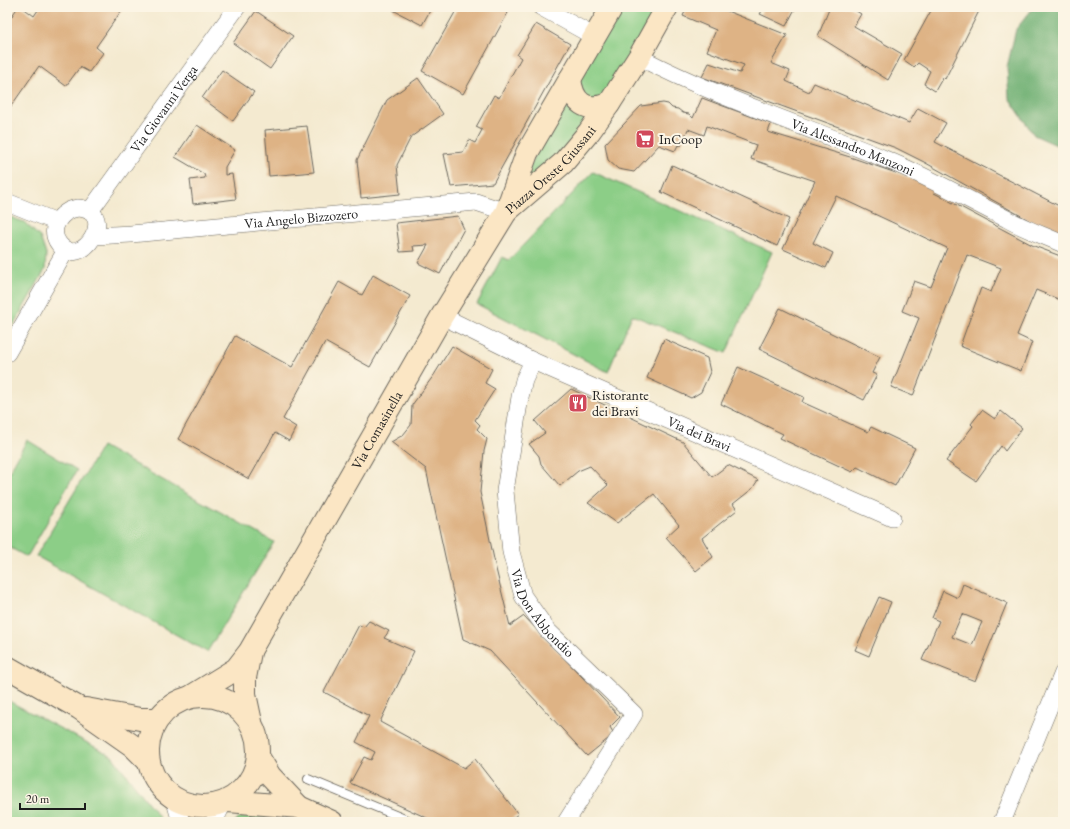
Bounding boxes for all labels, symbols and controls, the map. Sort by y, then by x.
street label: Via Giovanni Verga [126,61,202,156]
street label: Via Alessandro Manzoni [788,114,918,180]
street label: Piazza Oreste Giussani [501,122,600,218]
supermarket icon: InCoop [634,128,656,150]
place label: InCoop [659,130,702,148]
street label: Via Angelo Bizzozero [244,204,359,232]
place label: Ristorante dei Bravi [592,386,649,420]
street label: Via Comasinella [347,387,406,473]
restaurant icon: Ristorante dei Bravi [567,392,589,414]
street label: Via dei Bravi [665,412,734,456]
street label: Via Don Abbondio [507,567,579,661]
scale bar [20,785,85,811]
text: 20 m [26,791,50,807]

